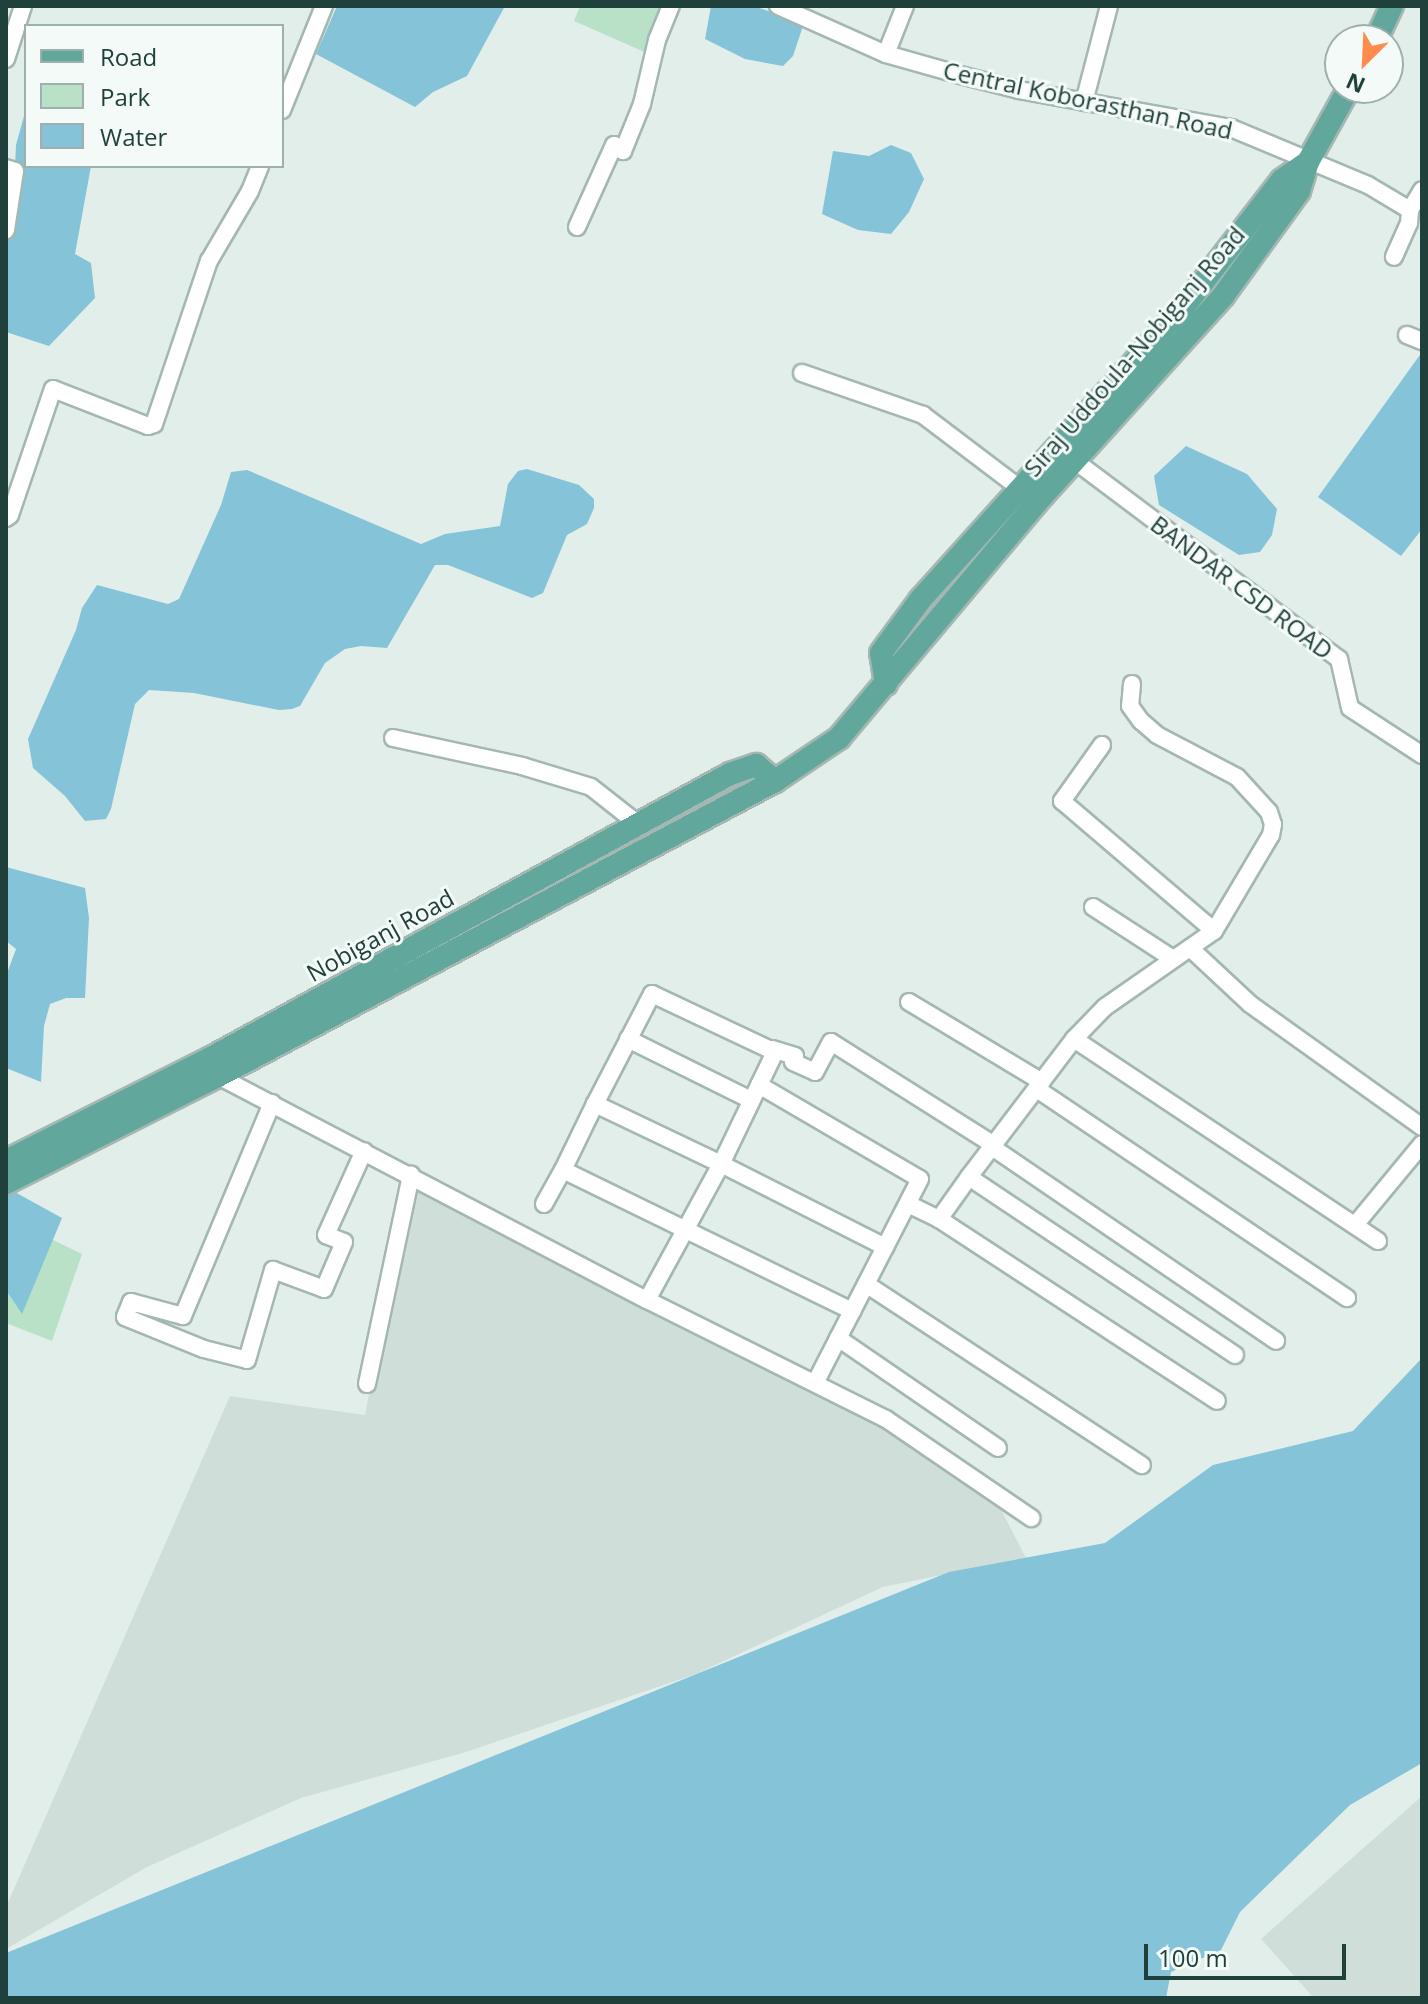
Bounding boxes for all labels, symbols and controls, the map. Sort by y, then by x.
legend [24,24,284,168]
north arrow [1324,24,1404,104]
text: Road [100,40,157,73]
street label: Central Koborasthan Road [941,55,1235,145]
text: N [1341,67,1369,101]
text: Park [100,80,150,113]
text: Water [100,120,167,153]
street label: Siraj Uddoula-Nobiganj Road [1018,220,1250,482]
street label: BANDAR CSD ROAD [1145,509,1339,665]
street label: Nobiganj Road [301,883,459,987]
scale bar [1148,1928,1350,1978]
text: 100 m [1158,1941,1228,1974]

